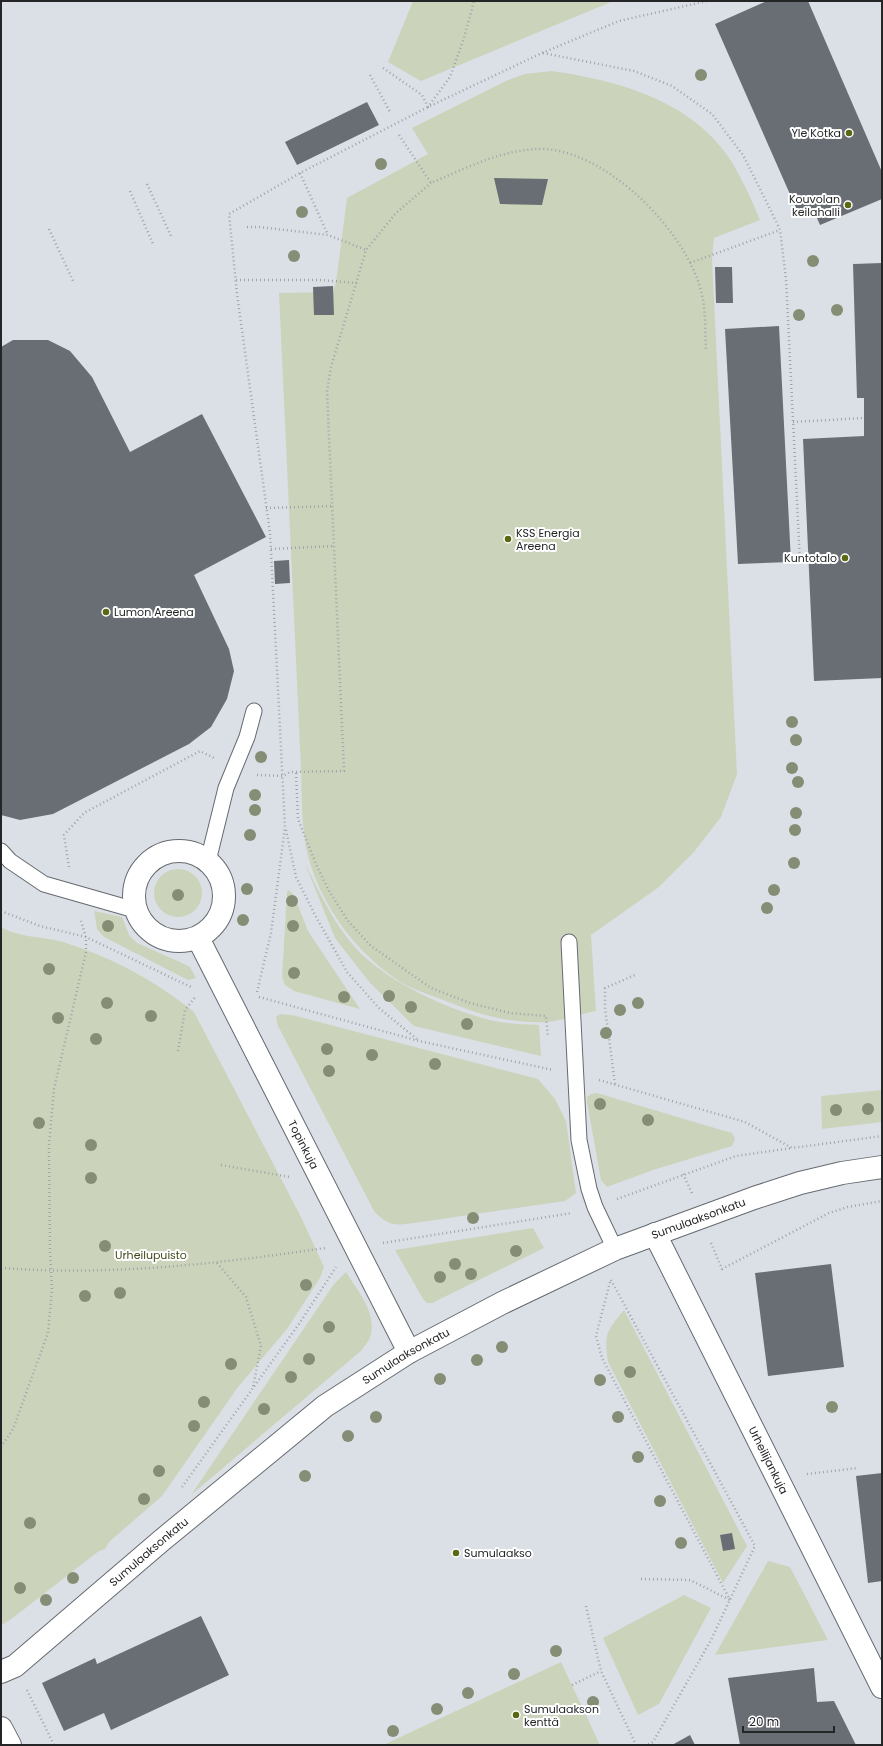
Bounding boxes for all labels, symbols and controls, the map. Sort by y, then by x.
place label: Yle Kotka [791,125,841,141]
marker: Yle Kotka [844,128,854,138]
place label: Kouvolan keilahalli [789,191,840,220]
marker: Kouvolan keilahalli [843,200,853,210]
place label: KSS Energia Areena [516,525,580,554]
marker: KSS Energia Areena [503,534,513,544]
place label: Kuntotalo [784,550,837,566]
marker: Kuntotalo [840,553,850,563]
place label: Lumon Areena [114,604,194,620]
marker: Lumon Areena [101,607,111,617]
street label: Topinkuja [284,1117,323,1172]
street label: Sumulaaksonkatu [649,1194,748,1243]
park label: Urheilupuisto [115,1247,187,1263]
street label: Sumulaaksonkatu [359,1324,452,1388]
street label: Urheilijankuja [745,1424,792,1497]
street label: Sumulaaksonkatu [106,1514,192,1590]
place label: Sumulaakso [464,1545,532,1561]
marker: Sumulaakso [451,1548,461,1558]
place label: Sumulaakson kenttä [524,1701,599,1730]
scale bar [743,1708,834,1734]
marker: Sumulaakson kenttä [511,1710,521,1720]
text: 20 m [749,1713,779,1730]

